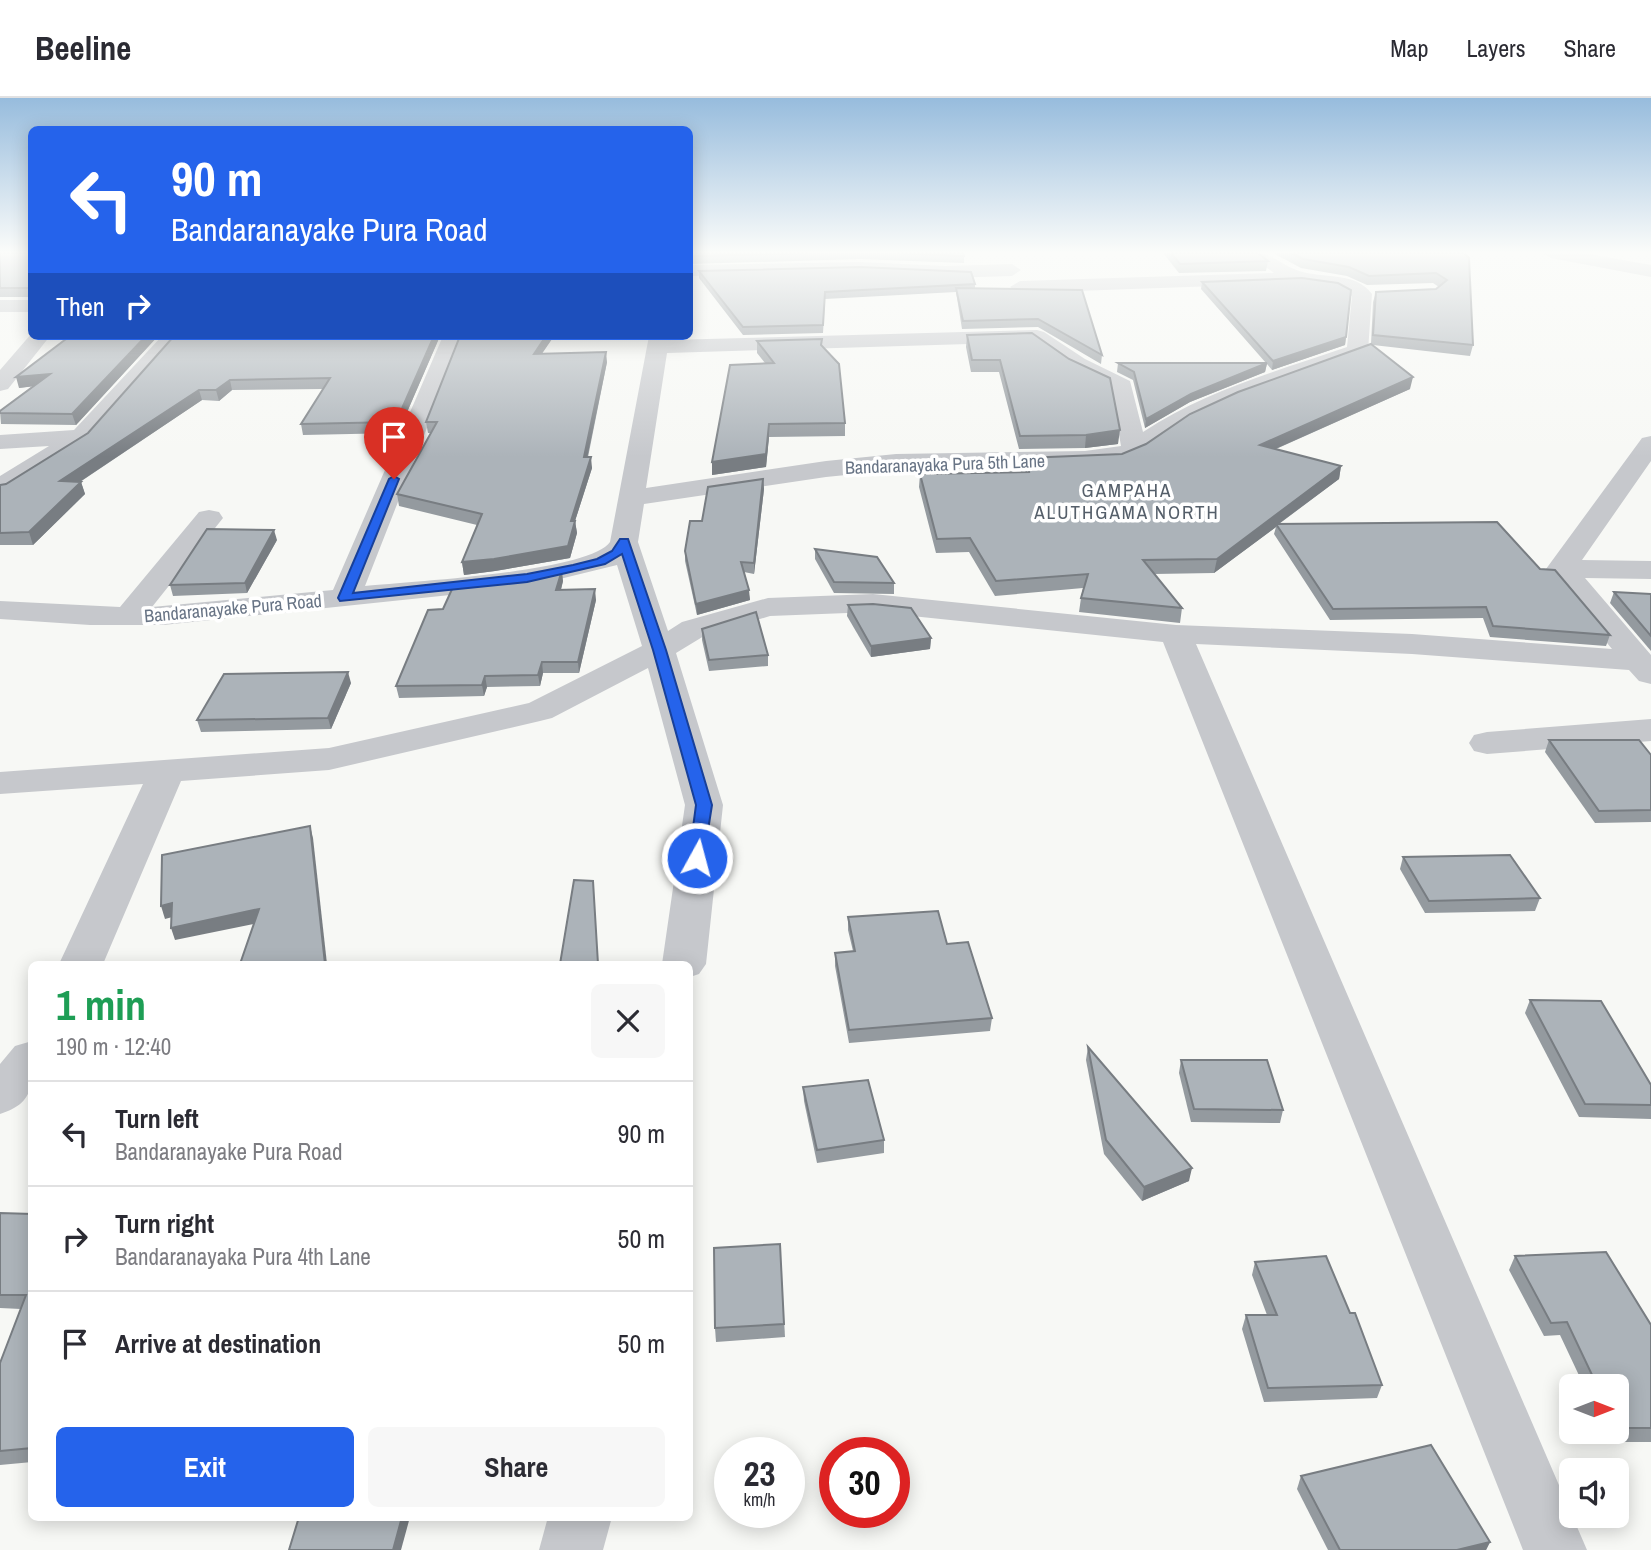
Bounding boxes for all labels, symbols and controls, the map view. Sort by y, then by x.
text: Beeline [35,26,131,70]
text: Map [1390,32,1428,64]
text: Layers [1466,32,1525,64]
text: Share [1563,32,1616,64]
text: 90 m [171,145,263,211]
icon: left [56,154,147,245]
text: Bandaranayake Pura Road [171,208,488,251]
icon: right [119,287,157,325]
text: Then [56,289,105,324]
pin [364,407,424,479]
icon: arrive [375,418,413,456]
street label: Bandaranayaka Pura 5th Lane [845,448,1045,480]
district label: GAMPAHA ALUTHGAMA NORTH [1033,477,1220,525]
street label: Bandaranayake Pura Road [143,588,323,628]
position arrow [660,821,734,895]
text: 1 min [56,977,146,1033]
button: close [591,984,665,1058]
text: 190 m · 12:40 [56,1031,171,1062]
text: Turn left [115,1101,199,1136]
icon: left [56,1115,94,1153]
text: 90 m [618,1116,665,1151]
text: Bandaranayake Pura Road [115,1136,343,1167]
text: Turn right [115,1206,214,1241]
icon: right [56,1220,94,1258]
text: 50 m [618,1221,665,1256]
text: Bandaranayaka Pura 4th Lane [115,1241,371,1272]
icon: arrive [56,1325,94,1363]
text: Arrive at destination [115,1326,321,1361]
text: 50 m [618,1326,665,1361]
north arrow [1559,1374,1629,1444]
map controls [1559,1374,1629,1528]
button: Exit [56,1427,354,1507]
button: Share [368,1427,665,1507]
speed limit sign: 30 [819,1437,910,1528]
text: 23 [744,1450,775,1497]
button: sound [1559,1458,1629,1528]
text: km/h [744,1487,776,1512]

